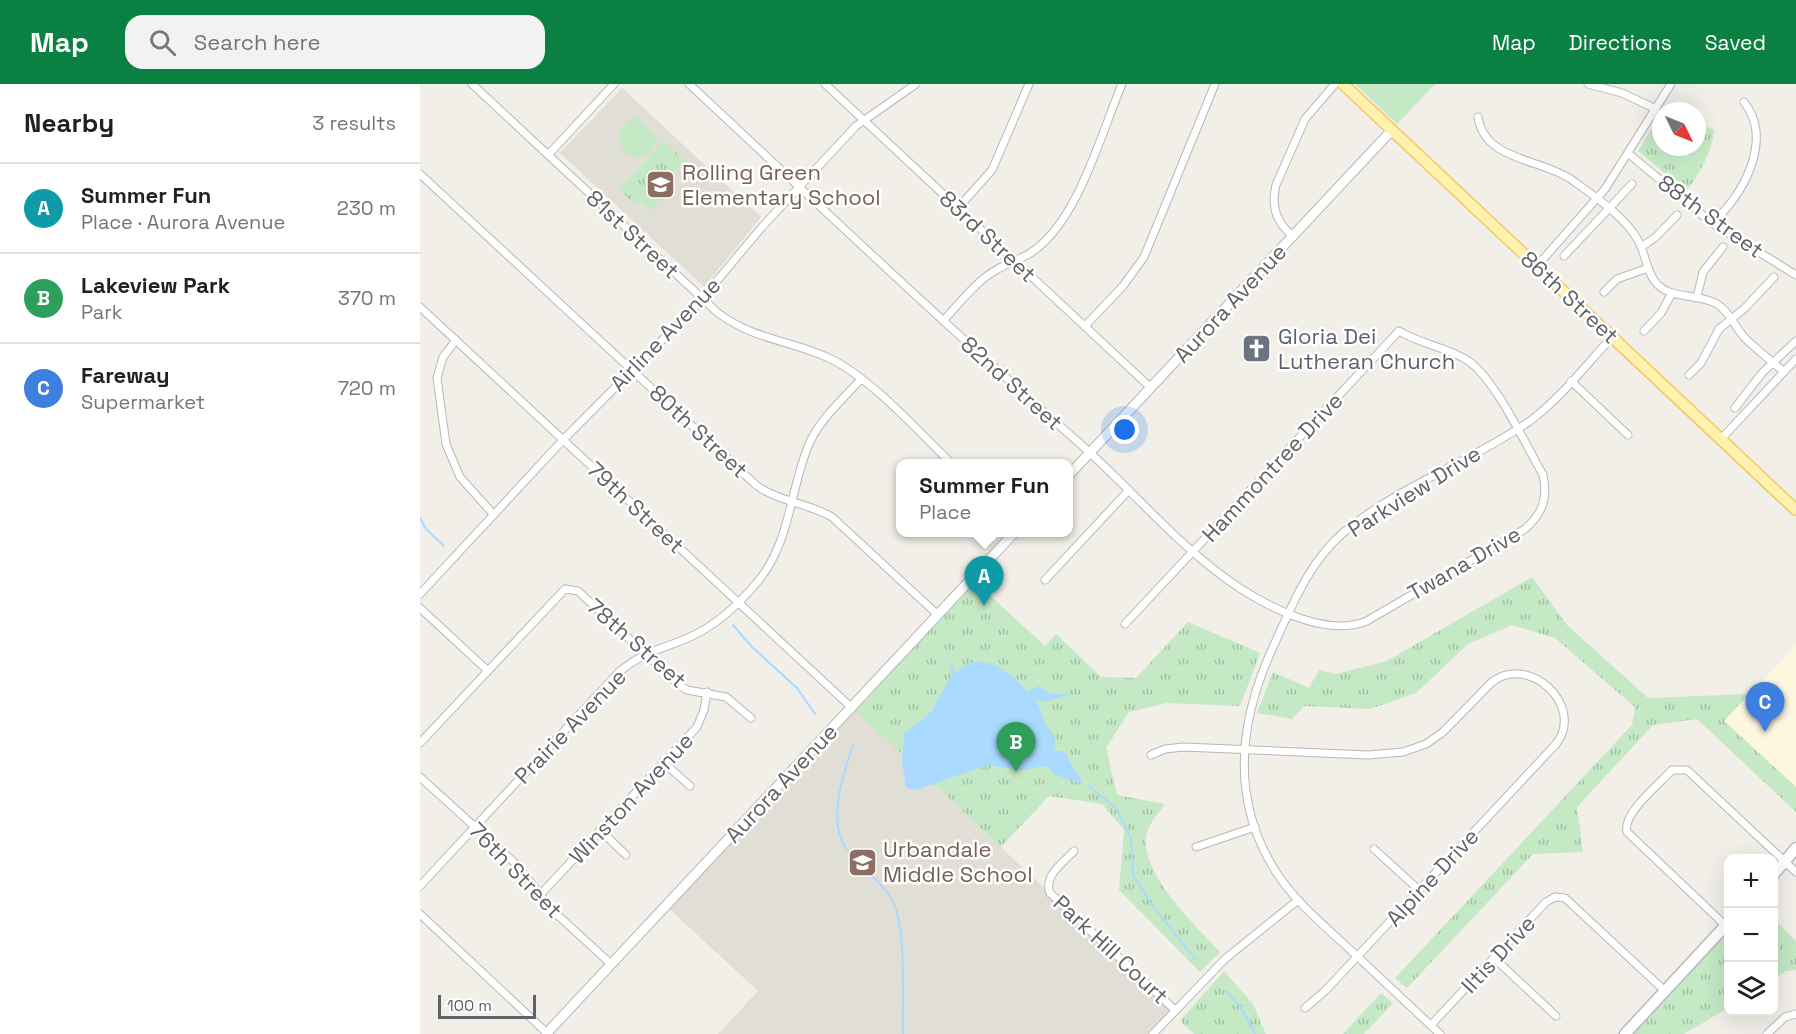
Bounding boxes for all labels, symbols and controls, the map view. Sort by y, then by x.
search box [125,15,545,69]
text: Map [30,24,89,60]
icon: search [146,26,179,59]
text: Search here [194,28,321,56]
text: Map [1492,29,1536,56]
text: Directions [1569,29,1672,56]
text: Saved [1705,29,1766,56]
north arrow [1652,102,1706,156]
text: Nearby [24,106,114,140]
text: 3 results [312,110,396,136]
place label: Rolling Green Elementary School [682,158,881,211]
street label: 88th Street [1653,168,1769,264]
school or university icon: Rolling Green Elementary School [645,169,677,201]
text: Summer Fun [81,181,211,209]
street label: 81st Street [581,184,685,284]
street label: 83rd Street [934,184,1042,288]
text: A [37,195,50,221]
text: 230 m [337,195,396,221]
text: Place · Aurora Avenue [81,209,285,235]
street label: Aurora Avenue [1168,238,1292,368]
street label: 86th Street [1515,245,1625,349]
text: Lakeview Park [81,271,230,299]
street label: Airline Avenue [604,271,726,397]
text: B [37,285,50,311]
text: 370 m [338,285,396,311]
text: Park [81,299,123,325]
place label: Gloria Dei Lutheran Church [1278,322,1455,375]
street label: 82nd Street [955,330,1069,436]
church icon: Gloria Dei Lutheran Church [1241,333,1273,365]
text: Fareway [81,361,169,389]
text: C [37,375,50,401]
text: 720 m [338,375,396,401]
street label: 80th Street [644,378,754,484]
street label: Hammontree Drive [1196,386,1348,548]
text: Supermarket [81,389,205,415]
your location [1110,415,1139,444]
street label: Parkview Drive [1342,439,1486,543]
street label: 79th Street [582,455,690,559]
popup [896,459,1073,537]
text: Summer Fun [919,471,1050,499]
text: Place [919,499,971,525]
street label: Twana Drive [1403,519,1525,607]
pin: A [964,556,1004,606]
street label: 78th Street [582,592,692,694]
street label: Prairie Avenue [508,663,632,789]
pin: C [1746,682,1784,732]
street label: Aurora Avenue [719,718,843,848]
pin: B [996,722,1036,772]
street label: Winston Avenue [563,727,699,869]
street label: 76th Street [463,816,569,924]
street label: Alpine Drive [1380,822,1484,932]
place label: Urbandale Middle School [883,835,1033,888]
school or university icon: Urbandale Middle School [846,846,878,878]
map controls [1724,854,1778,1016]
button: + [1724,854,1778,908]
street label: Park Hill Court [1048,889,1174,1009]
button: − [1724,908,1778,962]
street label: Iltis Drive [1455,909,1541,999]
button: layers [1724,962,1778,1016]
scale bar [438,992,536,1020]
text: 100 m [447,995,492,1016]

